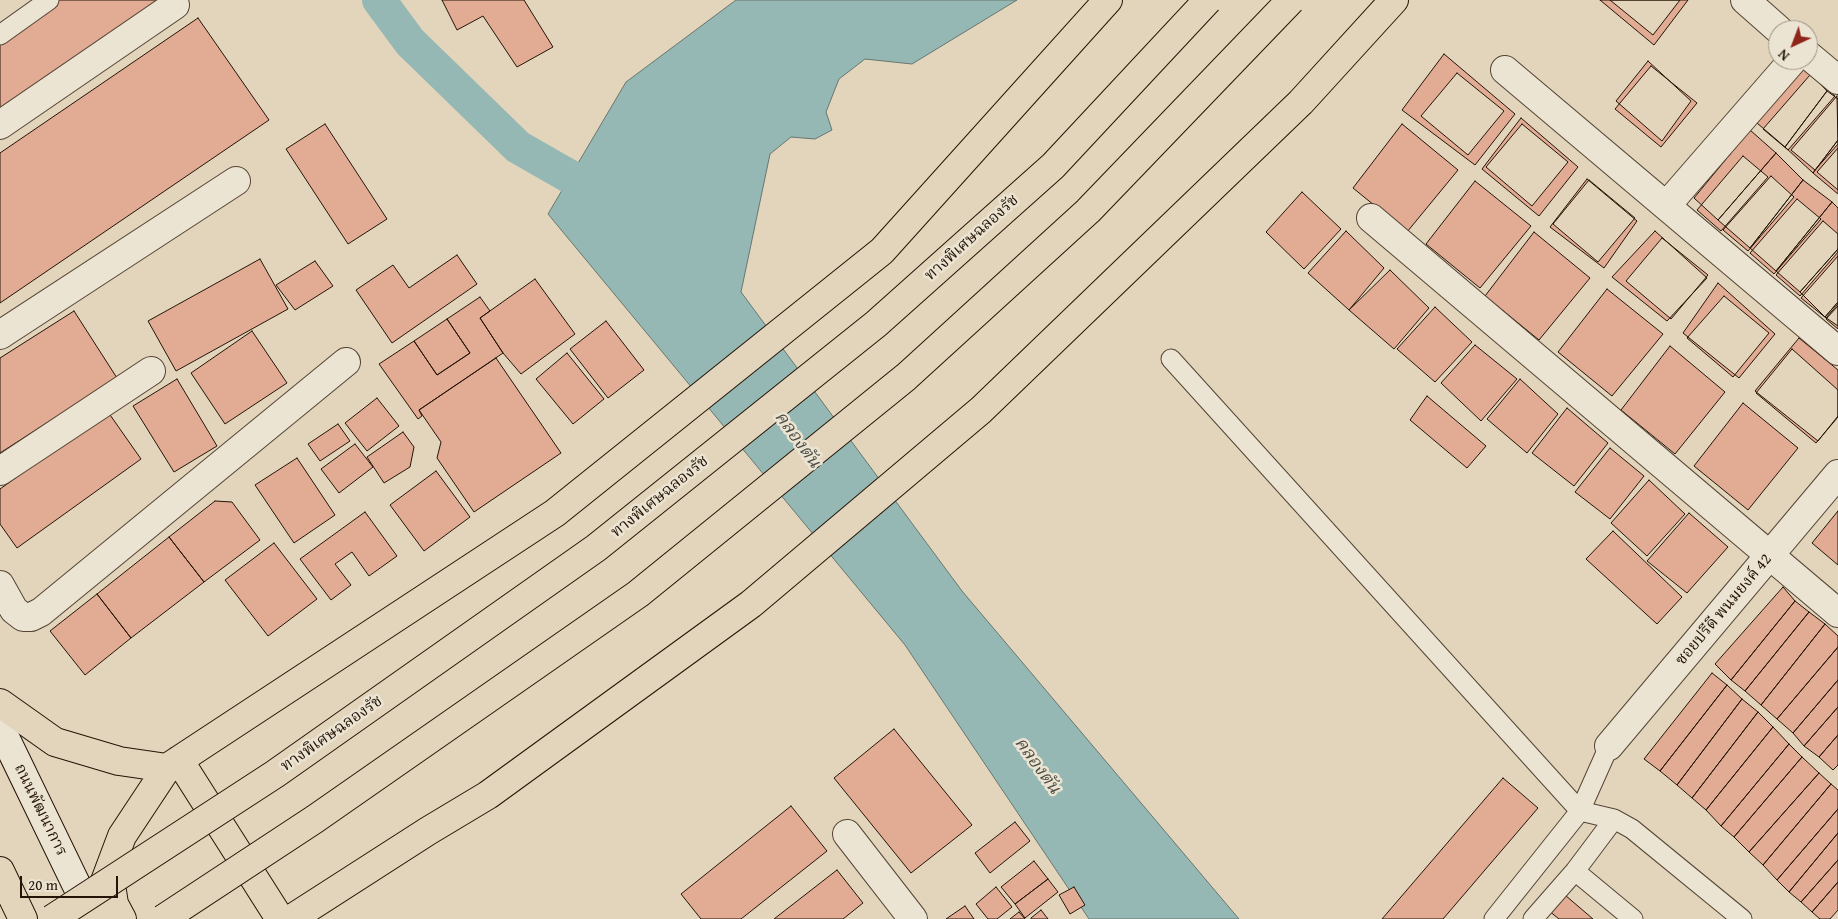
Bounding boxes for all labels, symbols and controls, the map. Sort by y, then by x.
north arrow [1768,20,1818,70]
text: N [1773,45,1794,66]
street label: ทางพิเศษฉลองรัช [921,191,1023,285]
water label: คลองตัน [769,407,825,473]
street label: ทางพิเศษฉลองรัช [608,452,712,542]
street label: ซอยปรีดี พนมยงค์ 42 [1672,550,1776,670]
street label: ทางพิเศษฉลองรัช [278,692,386,776]
water label: คลองตัน [1009,733,1065,799]
street label: ถนนพัฒนาการ [9,761,71,859]
scale bar [22,866,120,898]
text: 20 m [28,874,58,895]

